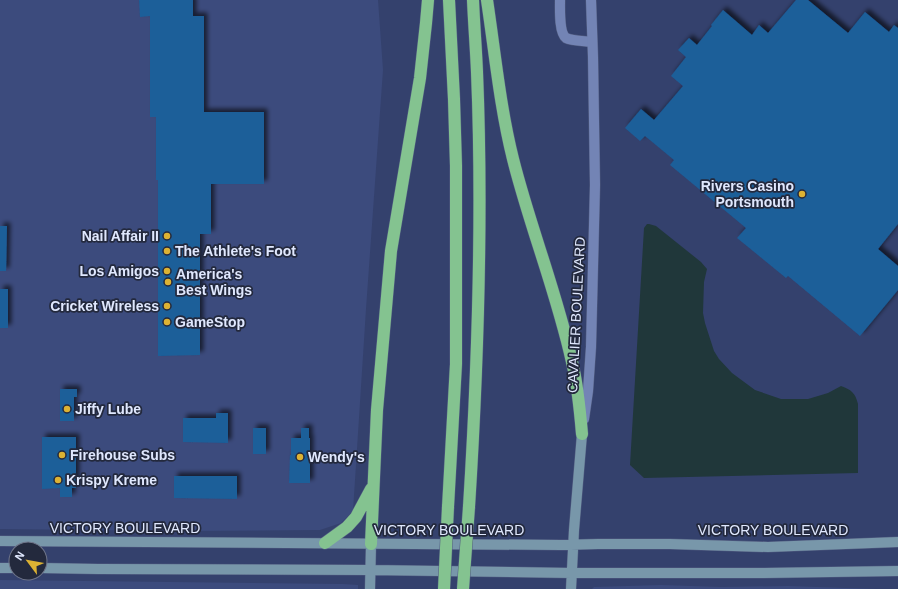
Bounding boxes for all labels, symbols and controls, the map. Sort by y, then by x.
place label: Rivers Casino Portsmouth [701,178,794,210]
marker: Rivers Casino Portsmouth [797,189,807,199]
place label: Nail Affair II [82,228,159,244]
marker: Nail Affair II [162,231,172,241]
street label: CAVALIER BOULEVARD [564,236,588,394]
place label: The Athlete's Foot [175,243,296,259]
marker: The Athlete's Foot [162,246,172,256]
place label: Los Amigos [79,263,159,279]
marker: Los Amigos [162,266,172,276]
place label: America's Best Wings [176,266,252,298]
marker: America's Best Wings [163,277,173,287]
place label: Cricket Wireless [50,298,159,314]
marker: Cricket Wireless [162,301,172,311]
place label: GameStop [175,314,245,330]
marker: GameStop [162,317,172,327]
place label: Jiffy Lube [75,401,141,417]
marker: Jiffy Lube [62,404,72,414]
place label: Firehouse Subs [70,447,175,463]
place label: Wendy's [308,449,365,465]
marker: Firehouse Subs [57,450,67,460]
marker: Wendy's [295,452,305,462]
place label: Krispy Kreme [66,472,157,488]
marker: Krispy Kreme [53,475,63,485]
street label: VICTORY BOULEVARD [50,520,200,536]
street label: VICTORY BOULEVARD [374,522,524,538]
street label: VICTORY BOULEVARD [698,522,848,538]
north arrow [8,541,48,581]
text: N [12,549,27,562]

